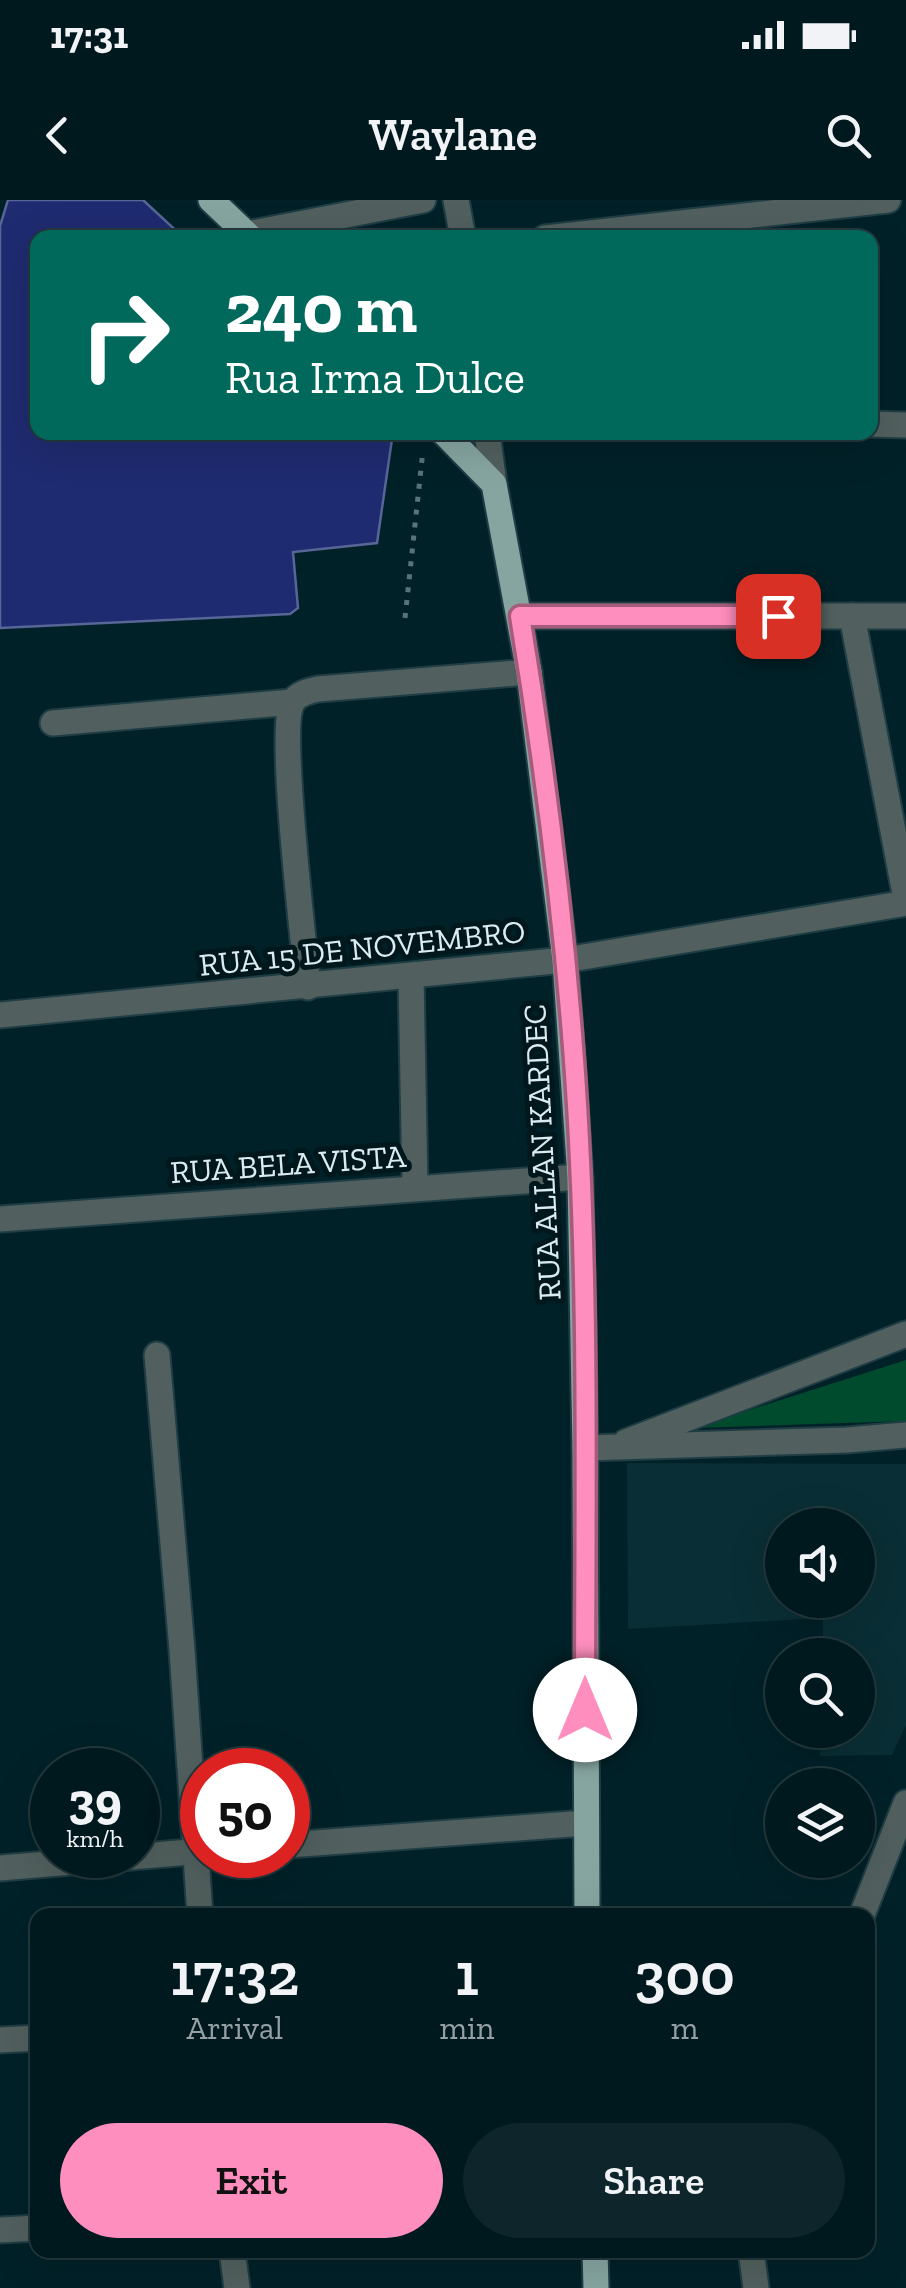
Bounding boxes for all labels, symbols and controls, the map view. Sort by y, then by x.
text: 17:31 [50,12,128,58]
icon: back [30,108,85,163]
text: Waylane [369,108,537,162]
icon: search [821,108,876,163]
text: 240 m [225,266,417,350]
icon: right [60,270,190,400]
text: Rua Irma Dulce [225,351,525,405]
pin [736,574,821,659]
icon: arrive [751,589,806,644]
street label: RUA 15 DE NOVEMBRO [197,912,527,984]
street label: RUA ALLAN KARDEC [515,1003,569,1301]
street label: RUA BELA VISTA [169,1137,407,1191]
map controls [765,1508,875,1878]
button: sound [765,1508,875,1618]
button: search [765,1638,875,1748]
position arrow [533,1658,637,1762]
speed limit sign: 50 [180,1748,310,1878]
button: layers [765,1768,875,1878]
text: 39 [68,1771,122,1831]
text: km/h [66,1823,124,1853]
text: 17:32 [170,1938,299,2010]
text: 1 [455,1938,479,2010]
text: 300 [635,1938,735,2010]
text: Arrival [187,2009,283,2047]
text: min [439,2009,494,2047]
text: m [671,2009,698,2047]
button: Exit [60,2123,443,2238]
button: Share [463,2123,845,2238]

